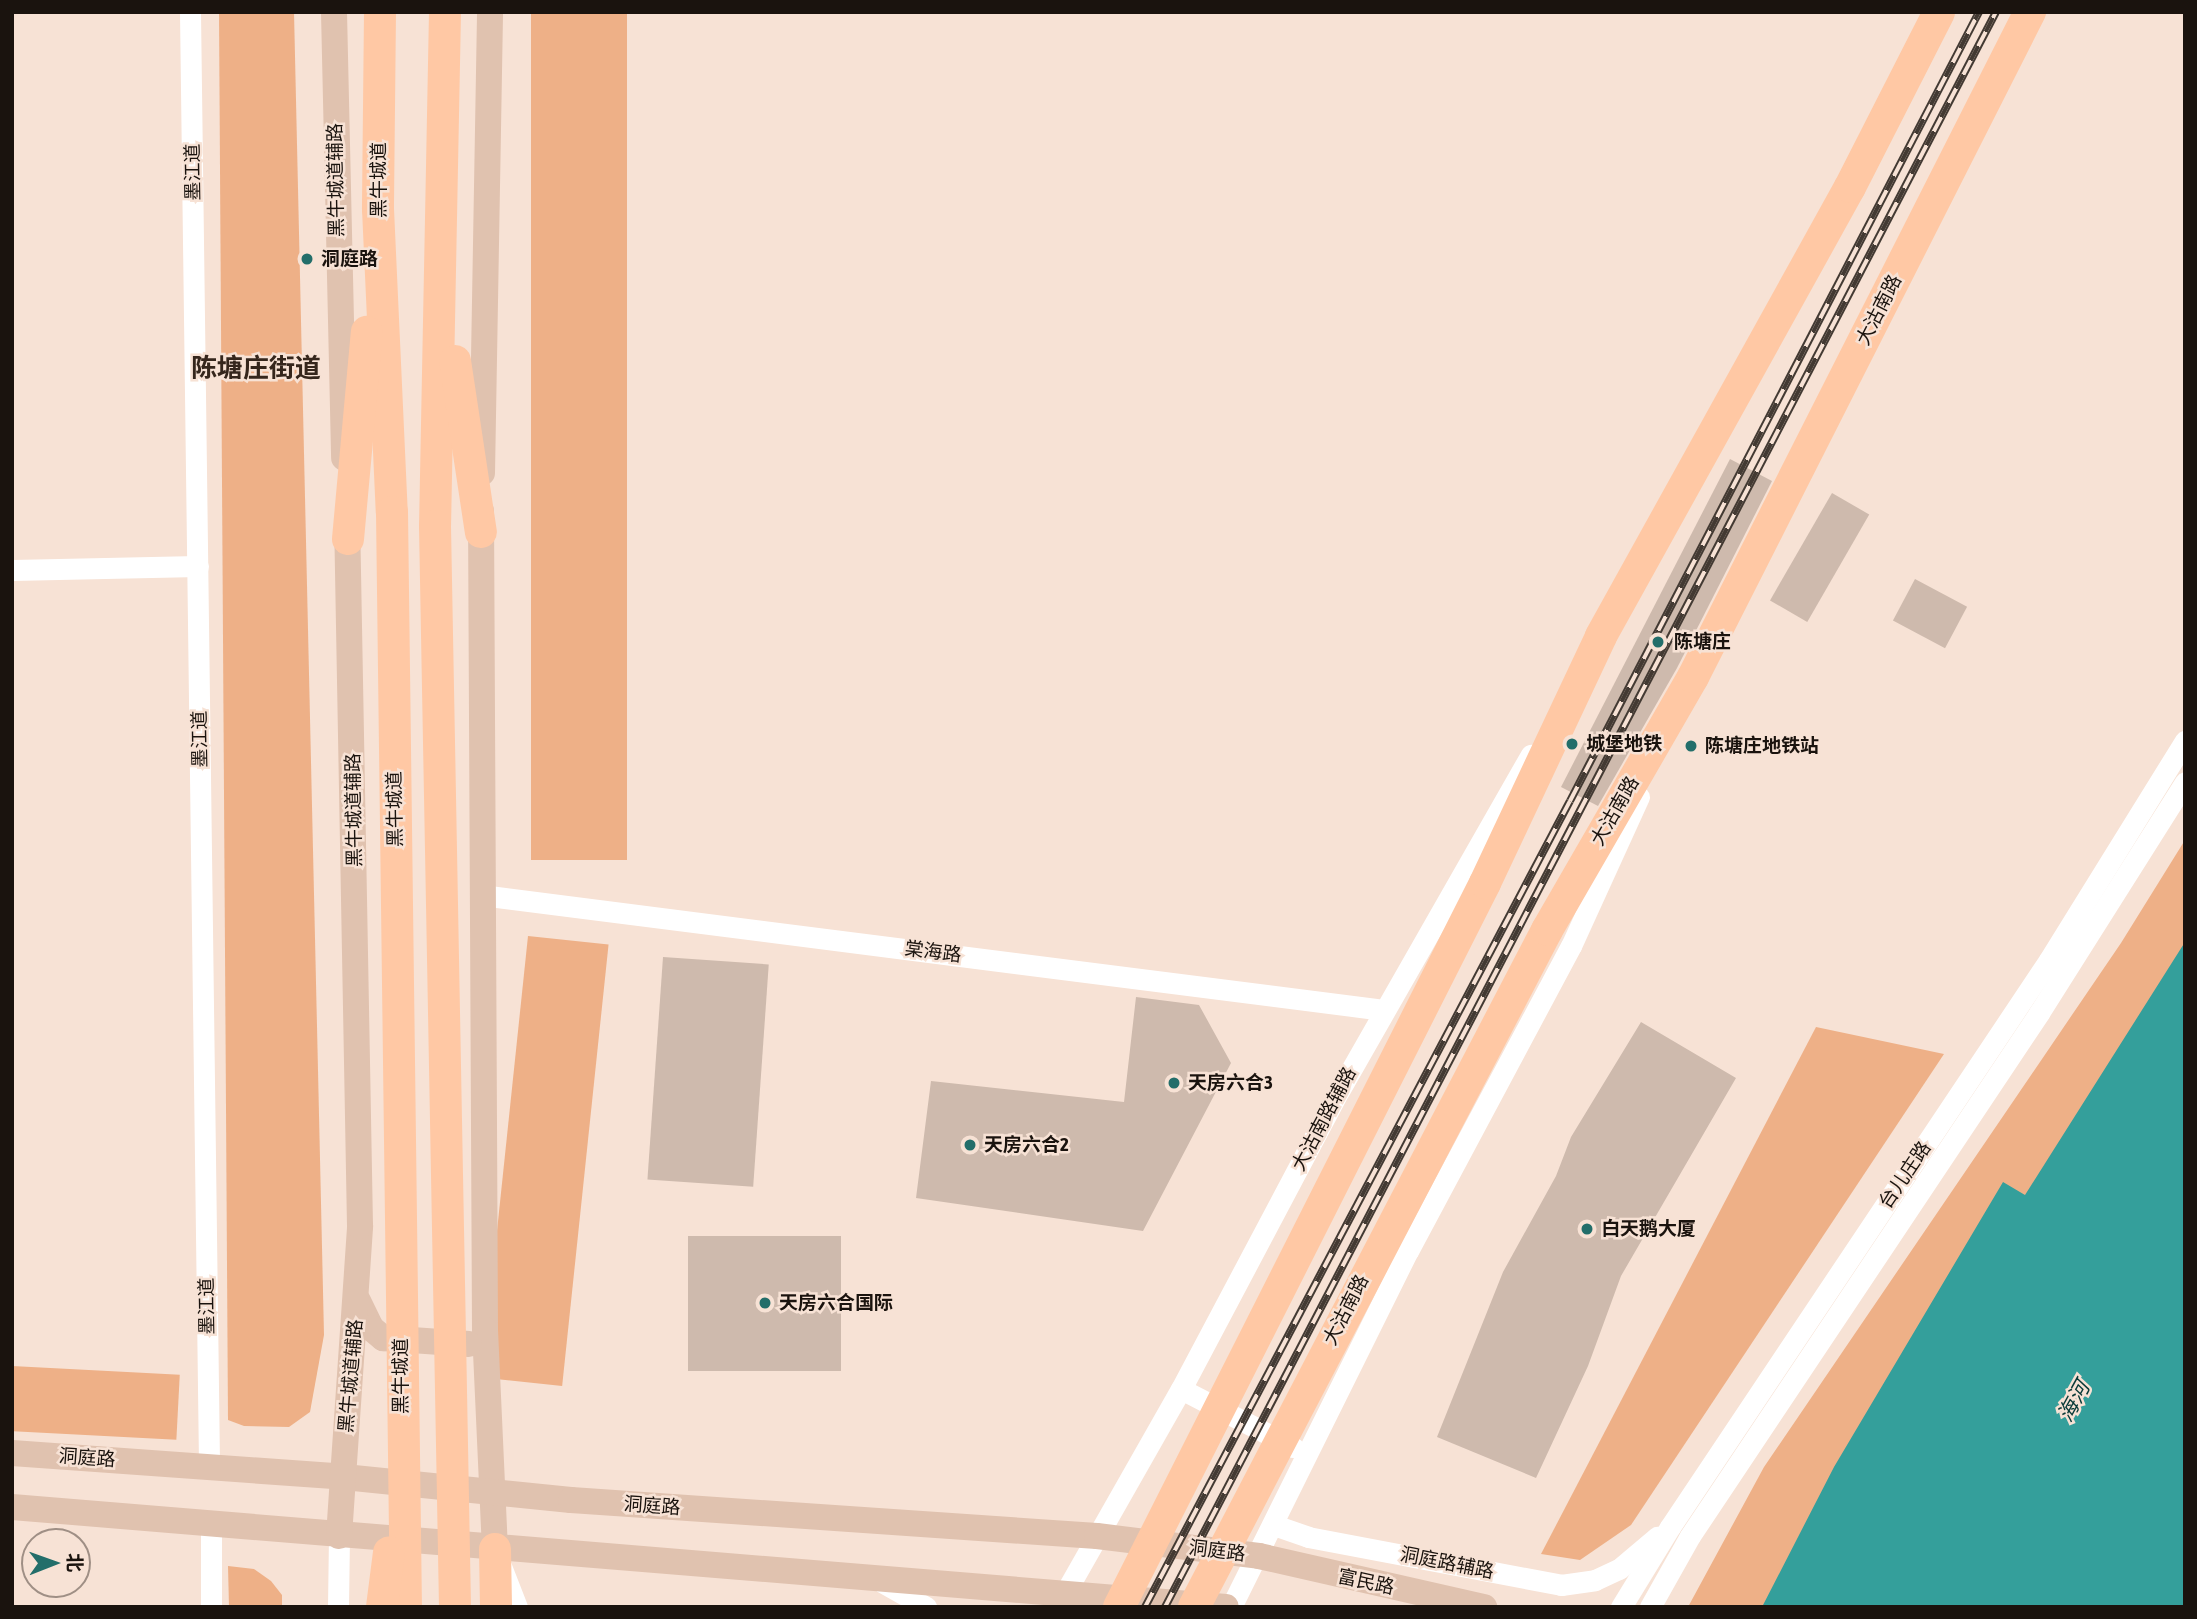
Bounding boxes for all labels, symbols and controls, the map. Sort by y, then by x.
street label: 黑牛城道辅路 [324,123,348,237]
street label: 黑牛城道 [368,142,390,218]
street label: 墨江道 [181,143,205,201]
place label: 洞庭路 [321,248,378,270]
marker: 洞庭路 [299,251,315,267]
street label: 大沽南路 [1852,271,1906,349]
district label: 陈塘庄街道 [191,353,321,385]
place label: 陈塘庄 [1674,631,1731,653]
marker: 陈塘庄 [1648,632,1668,652]
street label: 墨江道 [188,710,212,768]
place label: 城堡地铁 [1586,733,1662,755]
place label: 陈塘庄地铁站 [1705,735,1819,757]
marker: 城堡地铁 [1564,736,1580,752]
marker: 陈塘庄地铁站 [1683,738,1699,754]
street label: 黑牛城道辅路 [342,753,366,867]
street label: 黑牛城道 [383,771,407,847]
street label: 大沽南路 [1586,772,1644,850]
street label: 棠海路 [903,937,963,967]
street label: 大沽南路辅路 [1287,1063,1361,1175]
place label: 天房六合3 [1188,1072,1273,1094]
marker: 天房六合3 [1166,1075,1182,1091]
place label: 天房六合2 [984,1134,1069,1156]
marker: 天房六合2 [962,1137,978,1153]
street label: 台儿庄路 [1874,1137,1936,1213]
place label: 白天鹅大厦 [1601,1218,1696,1240]
marker: 白天鹅大厦 [1579,1221,1595,1237]
street label: 大沽南路 [1319,1271,1373,1349]
street label: 墨江道 [195,1277,219,1335]
place label: 天房六合国际 [779,1292,893,1314]
marker: 天房六合国际 [757,1295,773,1311]
street label: 黑牛城道辅路 [335,1318,367,1434]
street label: 黑牛城道 [390,1338,412,1414]
water label: 海河 [2052,1377,2094,1425]
street label: 洞庭路 [58,1445,116,1471]
street label: 洞庭路 [623,1493,681,1519]
north arrow [21,1528,91,1598]
street label: 洞庭路 [1187,1536,1247,1566]
street label: 洞庭路辅路 [1398,1543,1496,1583]
text: 北 [64,1553,86,1572]
street label: 富民路 [1336,1565,1396,1599]

